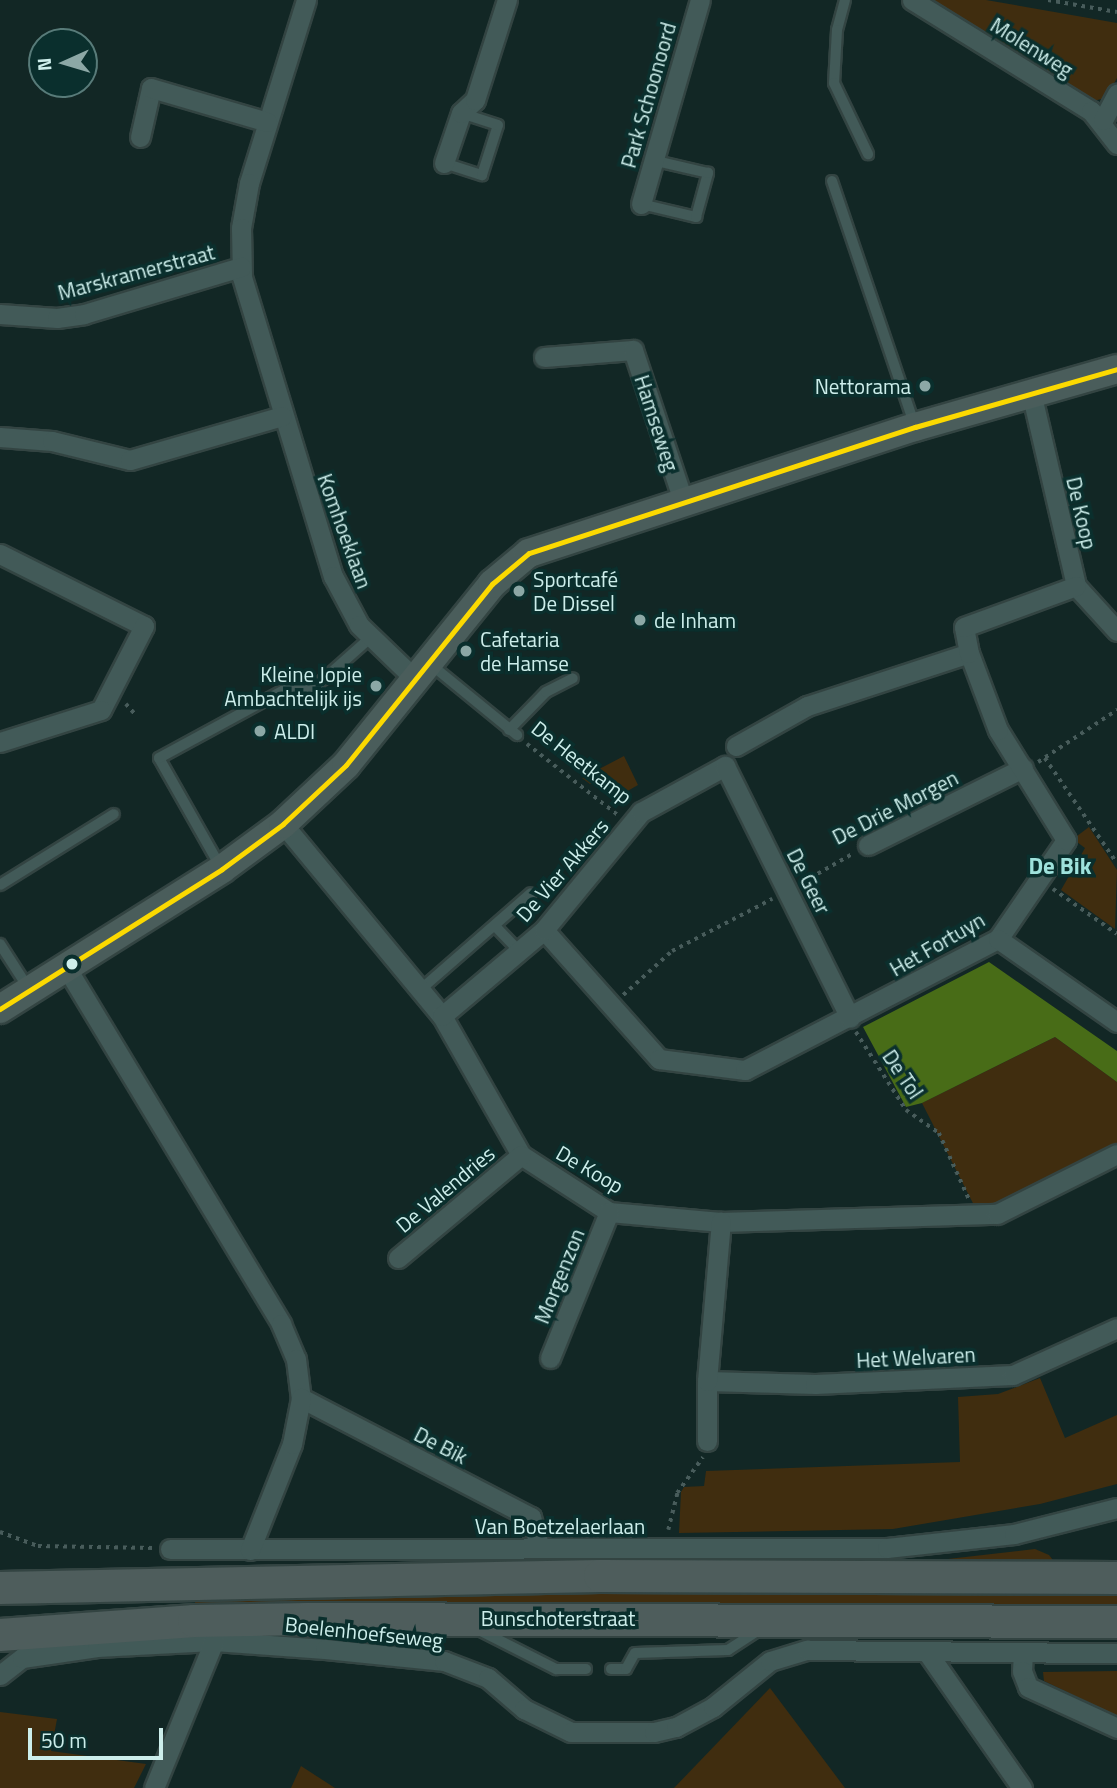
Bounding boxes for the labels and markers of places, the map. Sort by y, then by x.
place label: Nettorama [815,373,911,399]
marker: Nettorama [917,378,933,394]
place label: Sportcafé De Dissel [533,566,618,616]
marker: Sportcafé De Dissel [511,583,527,599]
place label: de Inham [654,607,736,633]
marker: de Inham [632,612,648,628]
place label: Cafetaria de Hamse [480,626,569,676]
marker: Cafetaria de Hamse [458,643,474,659]
place label: Kleine Jopie Ambachtelijk ijs [224,661,362,711]
marker: Kleine Jopie Ambachtelijk ijs [368,678,384,694]
place label: ALDI [274,718,315,744]
marker: ALDI [252,723,268,739]
unlabelled marker [65,957,79,971]

